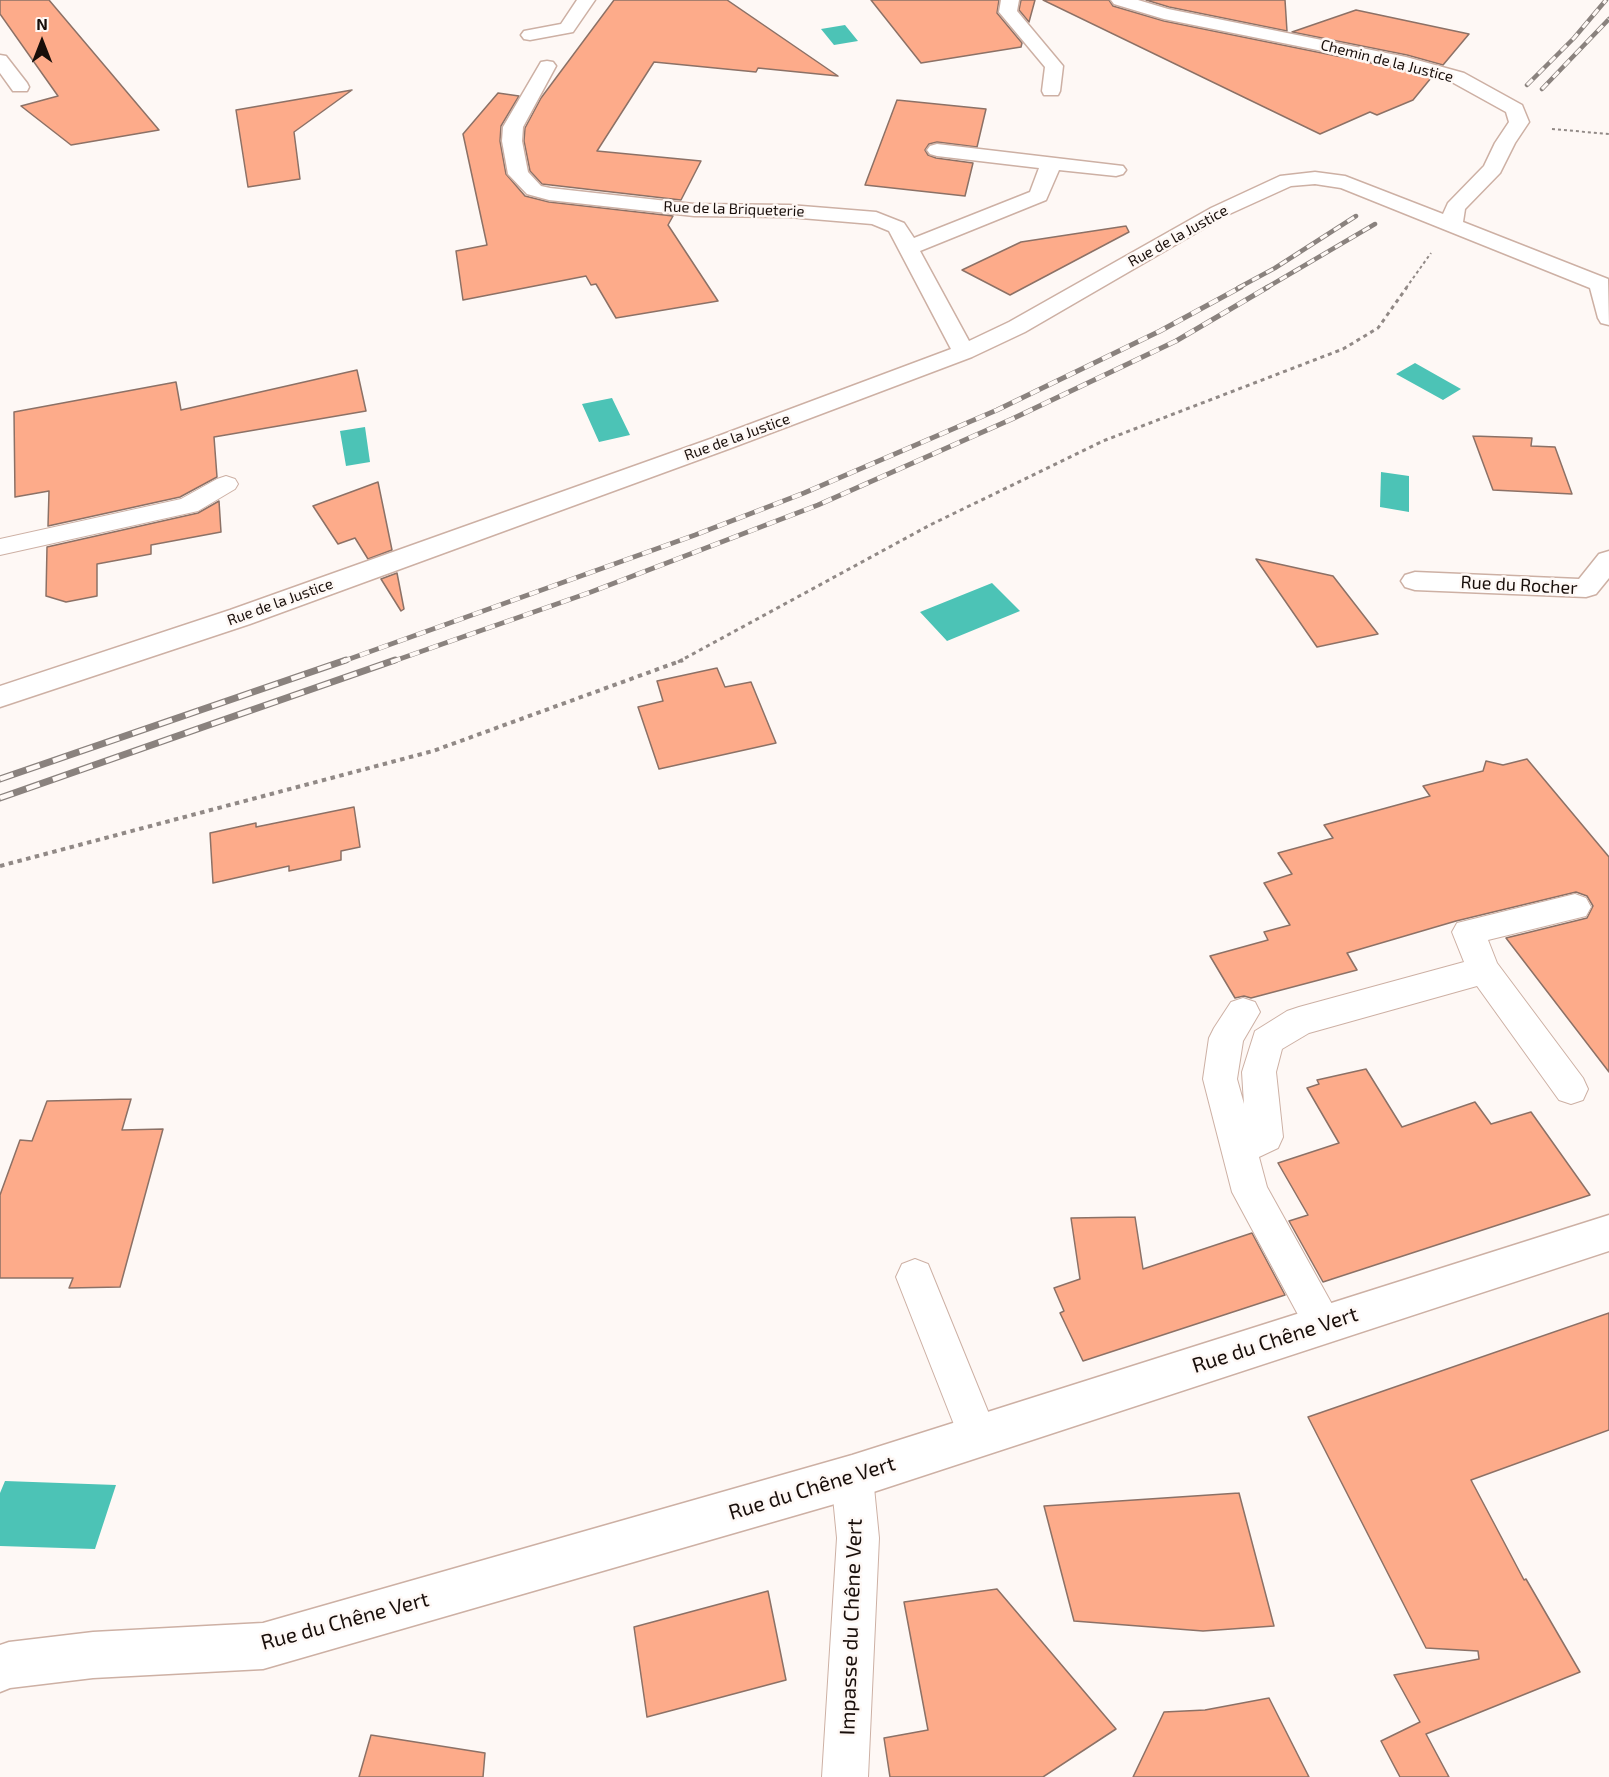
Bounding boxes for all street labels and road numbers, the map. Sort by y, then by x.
street label: Chemin de la Justice [1319,36,1455,86]
street label: Rue de la Briqueterie [663,198,805,220]
street label: Rue de la Justice [1125,201,1231,271]
street label: Rue de la Justice [682,410,792,464]
street label: Rue du Rocher [1460,571,1578,599]
street label: Rue de la Justice [225,575,335,629]
street label: Rue du Chêne Vert [1189,1301,1361,1379]
street label: Rue du Chêne Vert [726,1451,898,1525]
street label: Impasse du Chêne Vert [835,1518,867,1736]
street label: Rue du Chêne Vert [258,1586,432,1656]

